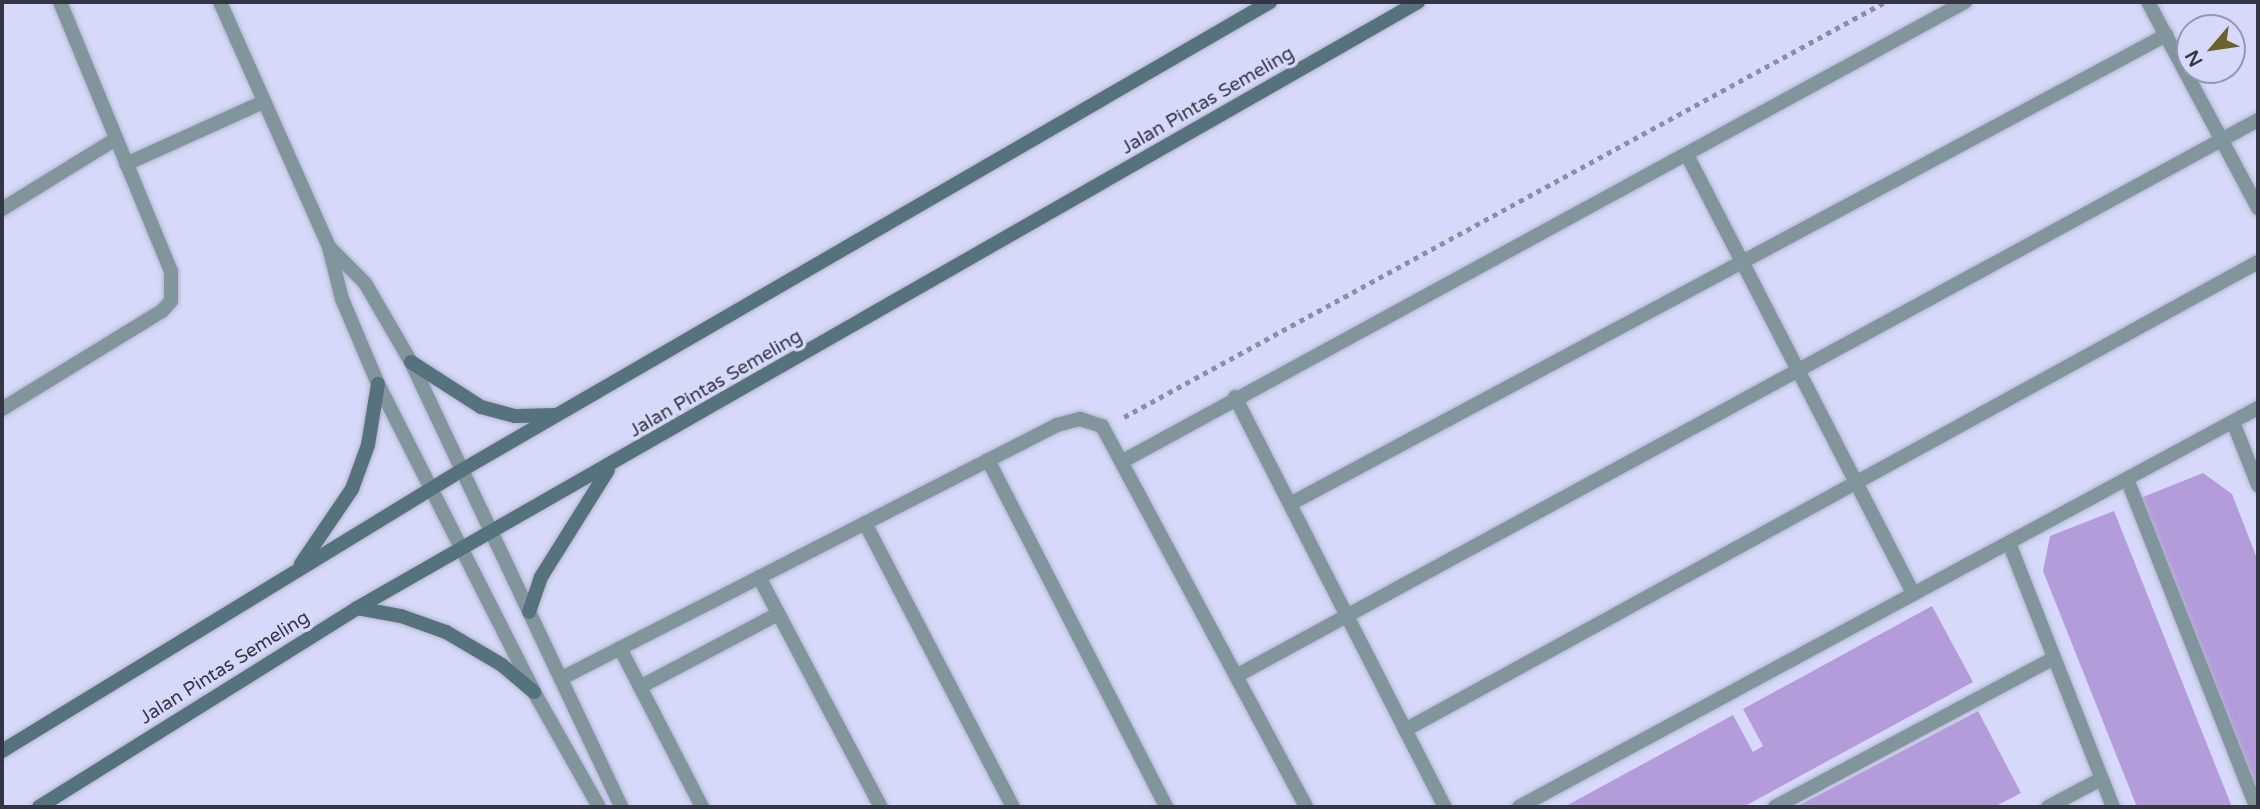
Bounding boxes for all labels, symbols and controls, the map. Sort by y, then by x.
north arrow [2176,14,2246,84]
street label: Jalan Pintas Semeling [1118,42,1298,160]
text: N [2181,46,2208,70]
street label: Jalan Pintas Semeling [626,325,806,443]
street label: Jalan Pintas Semeling [136,606,314,730]

